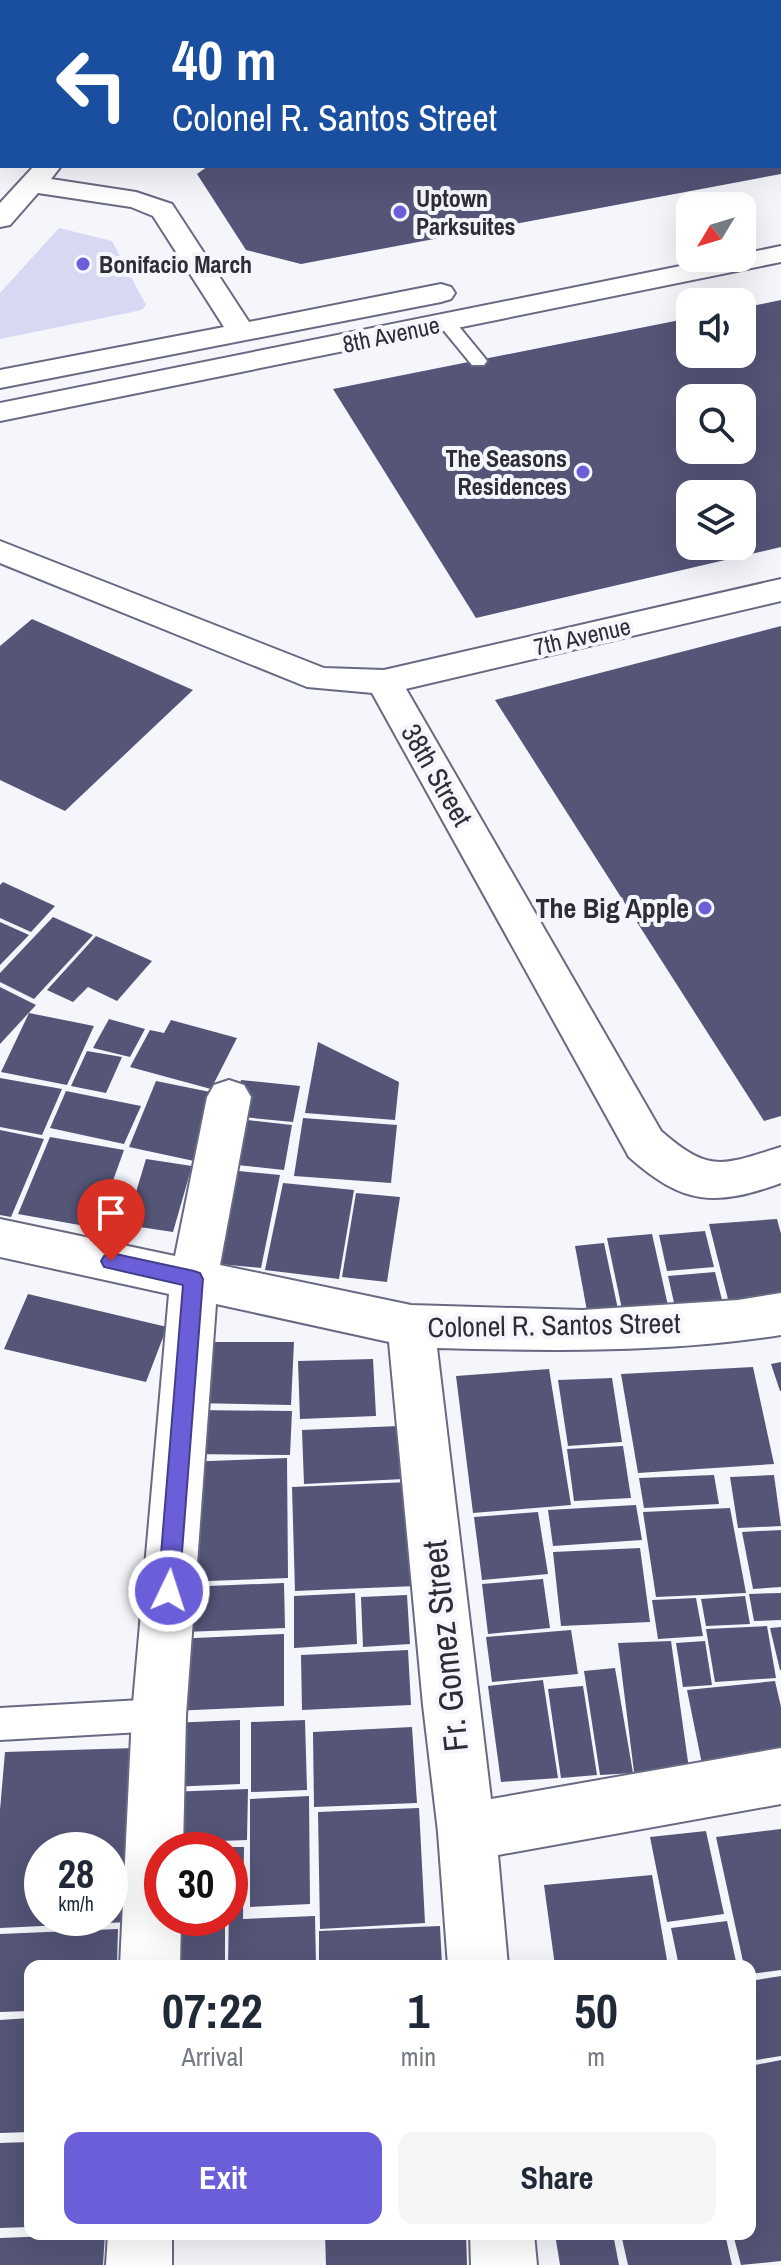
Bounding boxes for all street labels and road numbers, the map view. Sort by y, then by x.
street label: 8th Avenue [340,308,442,360]
street label: 7th Avenue [531,609,633,663]
street label: 38th Street [392,717,482,833]
street label: Colonel R. Santos Street [427,1304,681,1346]
street label: Fr. Gomez Street [411,1538,479,1754]

